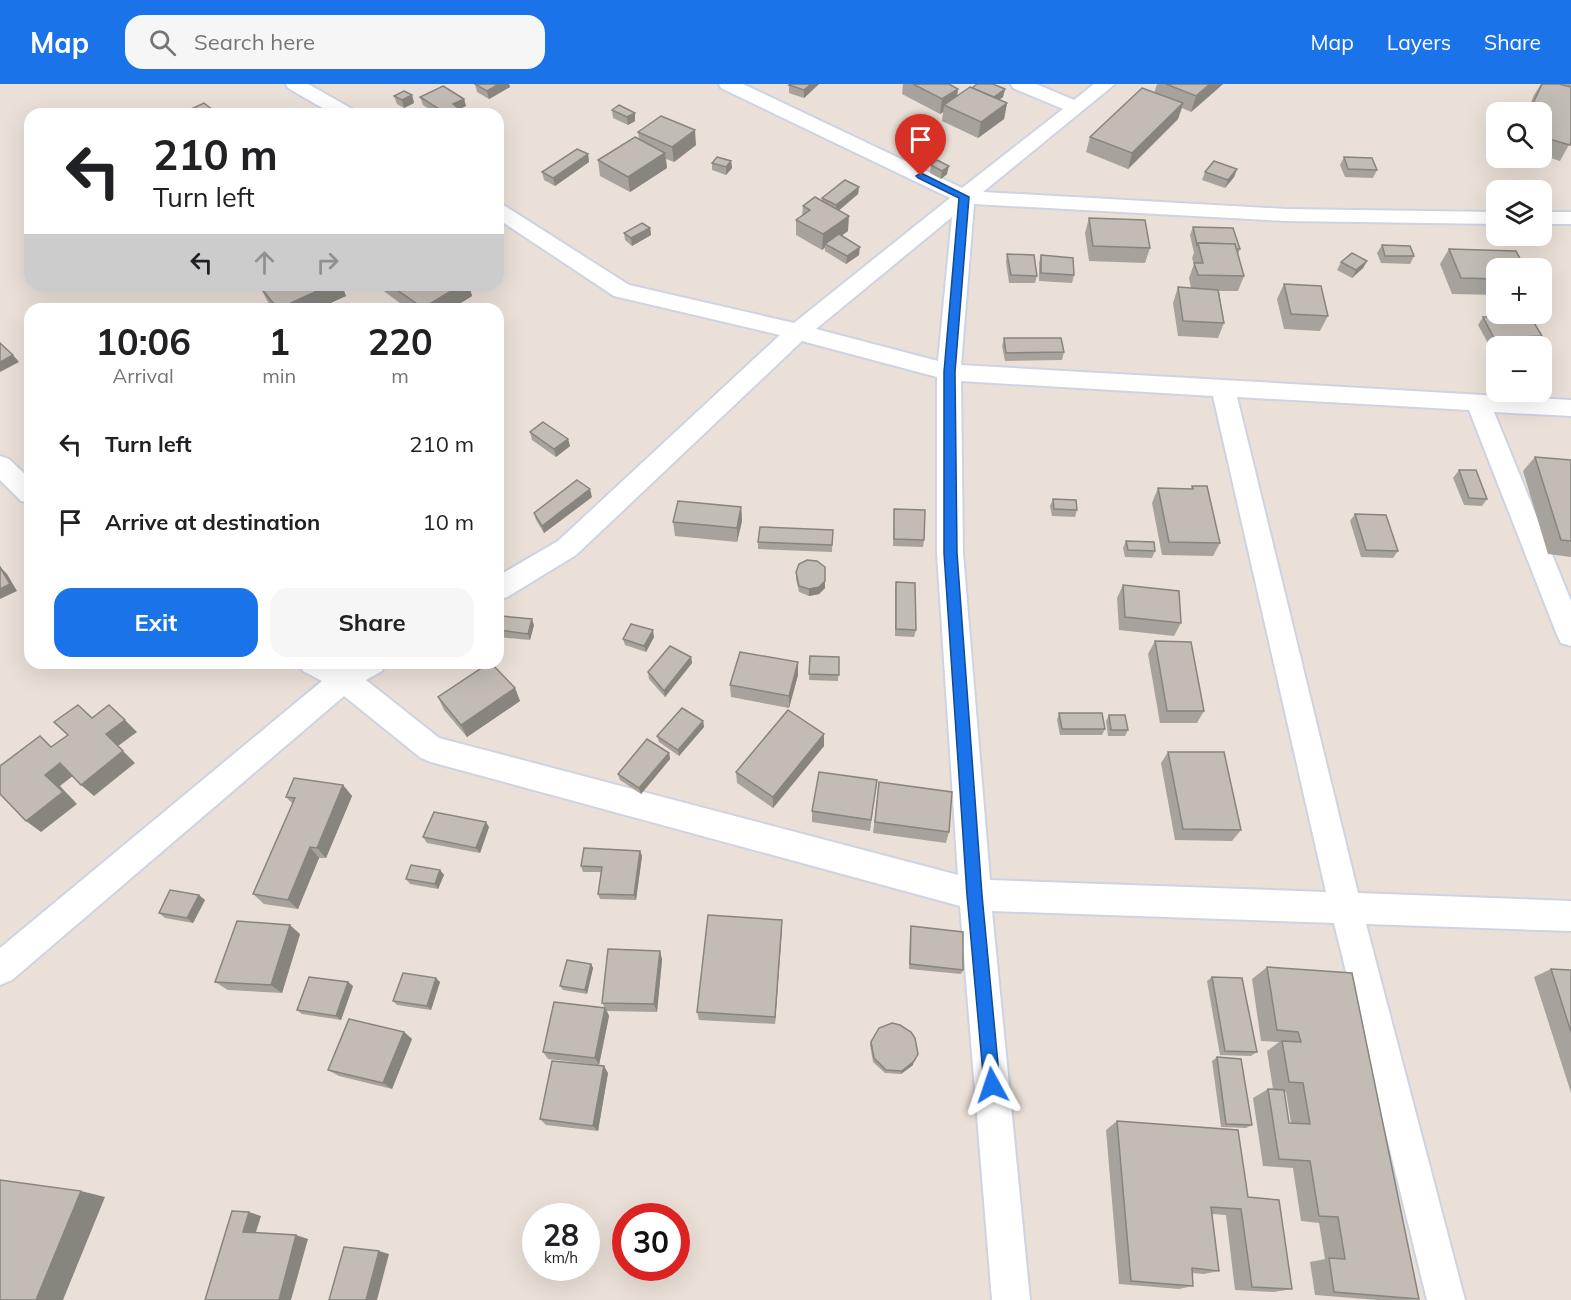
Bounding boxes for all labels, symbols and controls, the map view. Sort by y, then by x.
search box [125,15,545,69]
text: Map [30,25,89,60]
icon: search [146,26,179,59]
text: Search here [194,28,315,56]
text: Map [1311,29,1354,55]
text: Layers [1387,29,1451,55]
text: Share [1484,29,1541,55]
map controls [1486,102,1552,402]
button: search [1486,102,1552,168]
pin [895,114,946,176]
icon: arrive [904,123,937,156]
text: 210 m [153,128,278,181]
icon: left [54,132,132,210]
text: Turn left [153,180,255,214]
button: layers [1486,180,1552,246]
icon: left [185,246,218,279]
icon: ahead [248,246,281,279]
icon: right [311,246,344,279]
button: + [1486,258,1552,324]
text: 10:06 [95,319,191,364]
text: 1 [268,319,290,364]
text: 220 [368,319,433,364]
button: − [1486,336,1552,402]
text: Arrival [113,363,174,388]
text: min [262,363,296,388]
text: m [391,363,409,388]
icon: left [54,428,87,461]
text: Turn left [105,430,192,458]
text: 210 m [409,430,474,458]
icon: arrive [54,506,87,539]
text: Arrive at destination [105,508,320,536]
text: 10 m [423,508,474,536]
button: Exit [54,588,258,657]
button: Share [270,588,474,657]
position arrow [960,1053,1024,1117]
speed limit sign: 30 [612,1203,690,1281]
text: 28 [543,1216,579,1254]
text: km/h [544,1248,578,1267]

